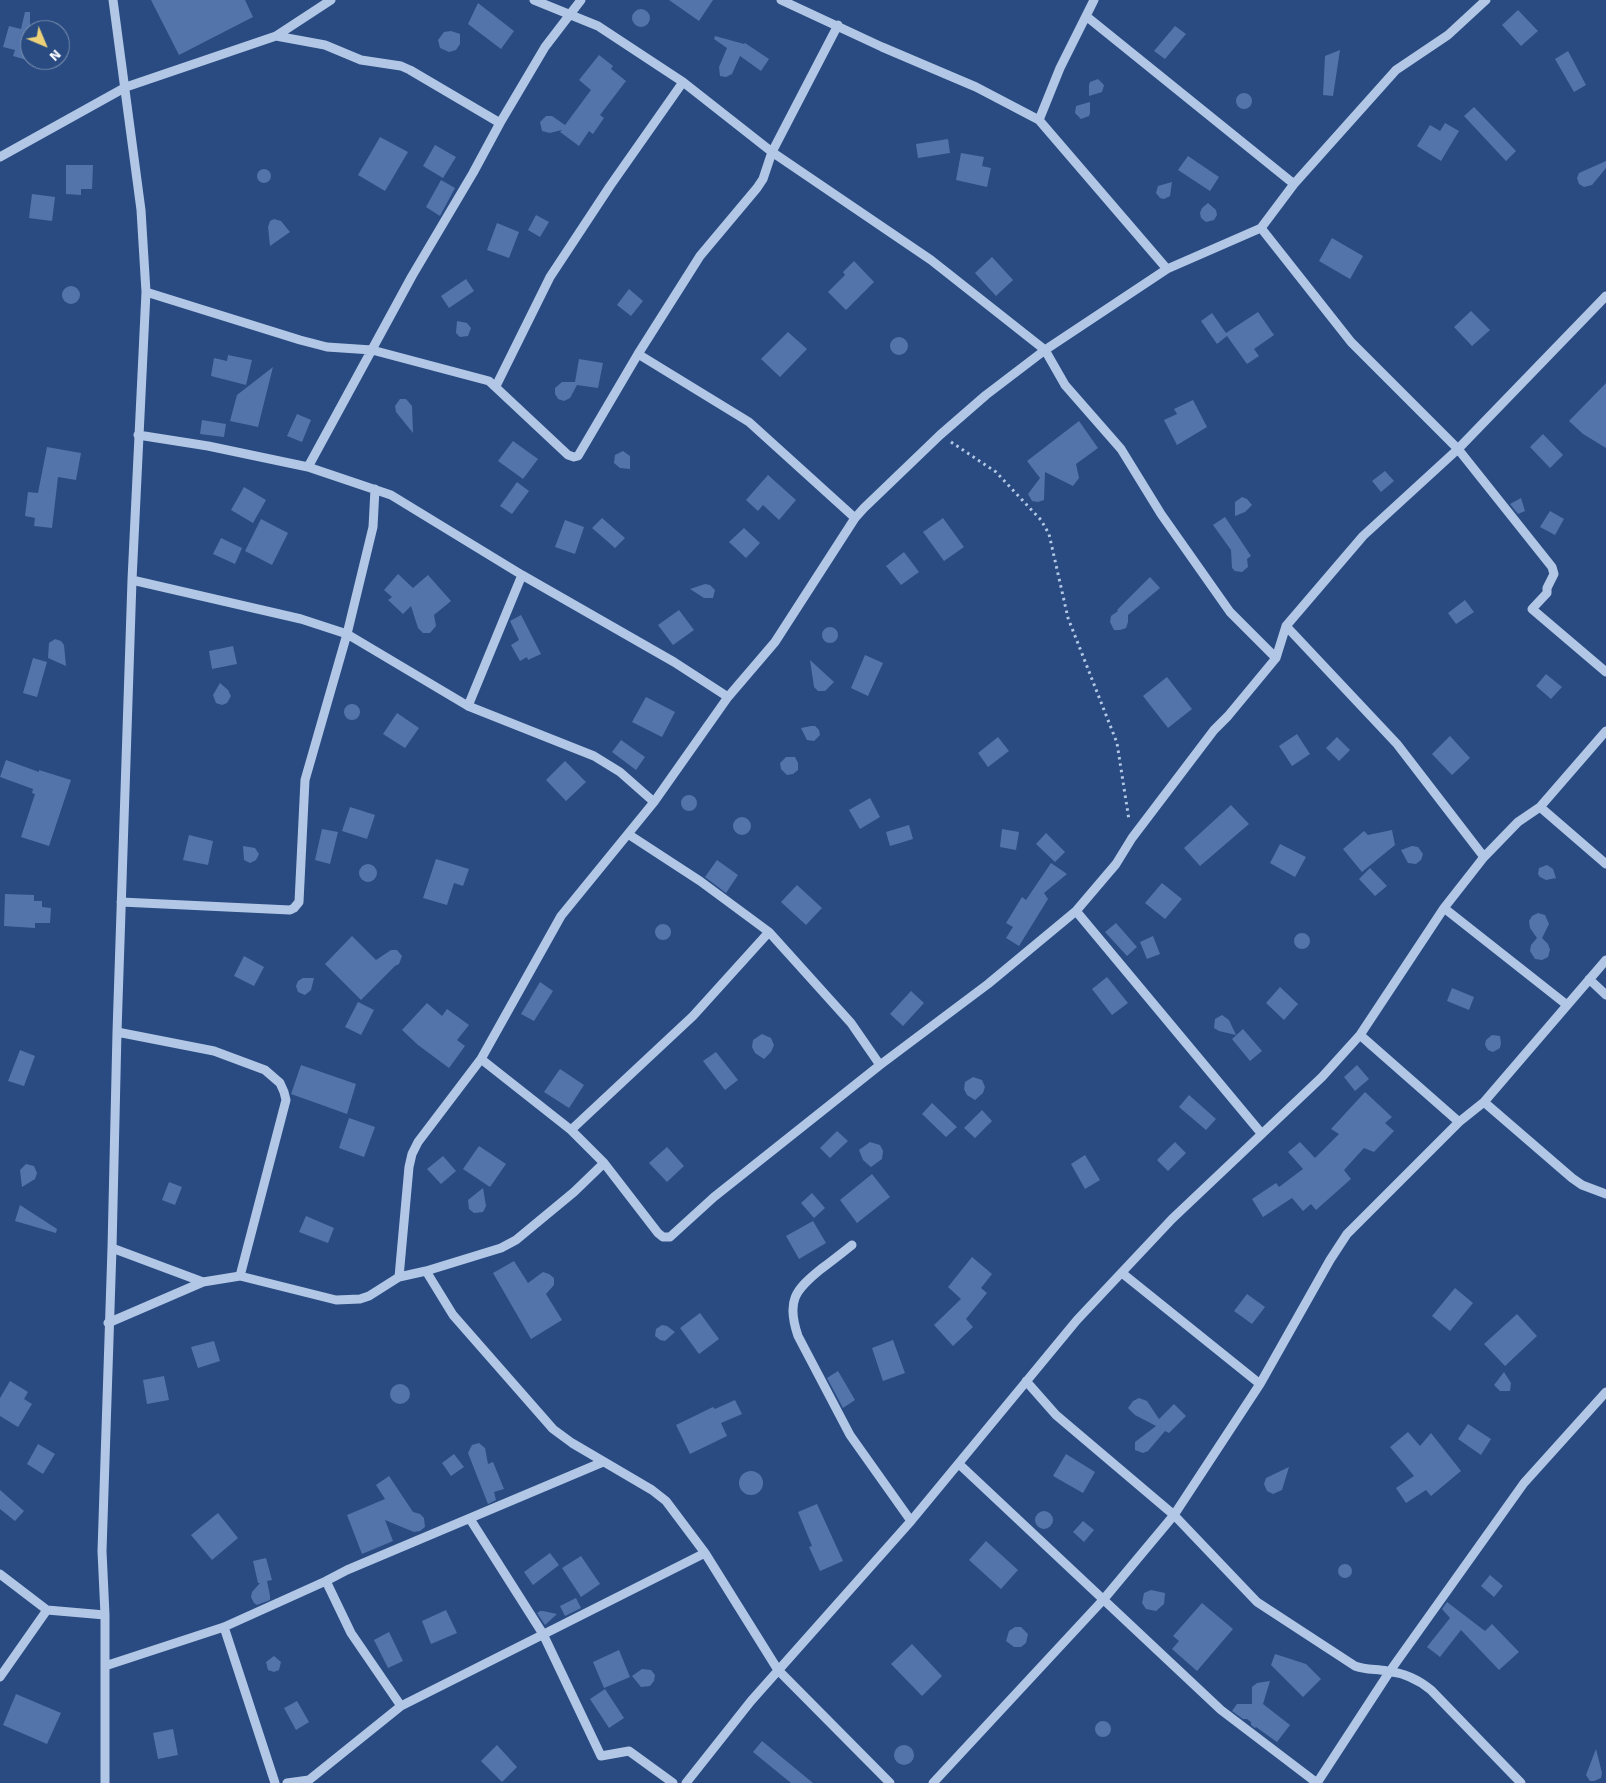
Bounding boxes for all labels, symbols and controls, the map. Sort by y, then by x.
north arrow [20,20,70,70]
text: N [46,46,65,65]

